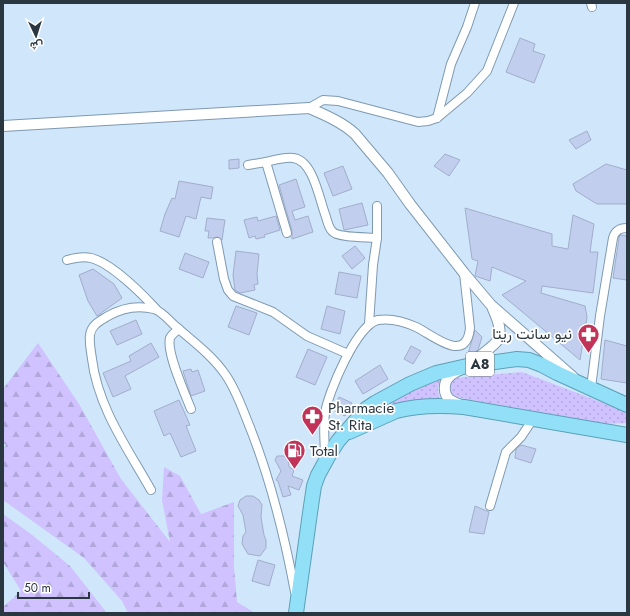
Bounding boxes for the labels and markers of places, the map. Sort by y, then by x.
pharmacy icon: نيو سانت ريتا [575,321,601,354]
place label: نيو سانت ريتا [492,323,572,345]
place label: Pharmacie St. Rita [328,397,394,436]
pharmacy icon: Pharmacie St. Rita [299,404,325,437]
fuel station icon: Total [282,438,308,471]
place label: Total [310,440,338,462]

